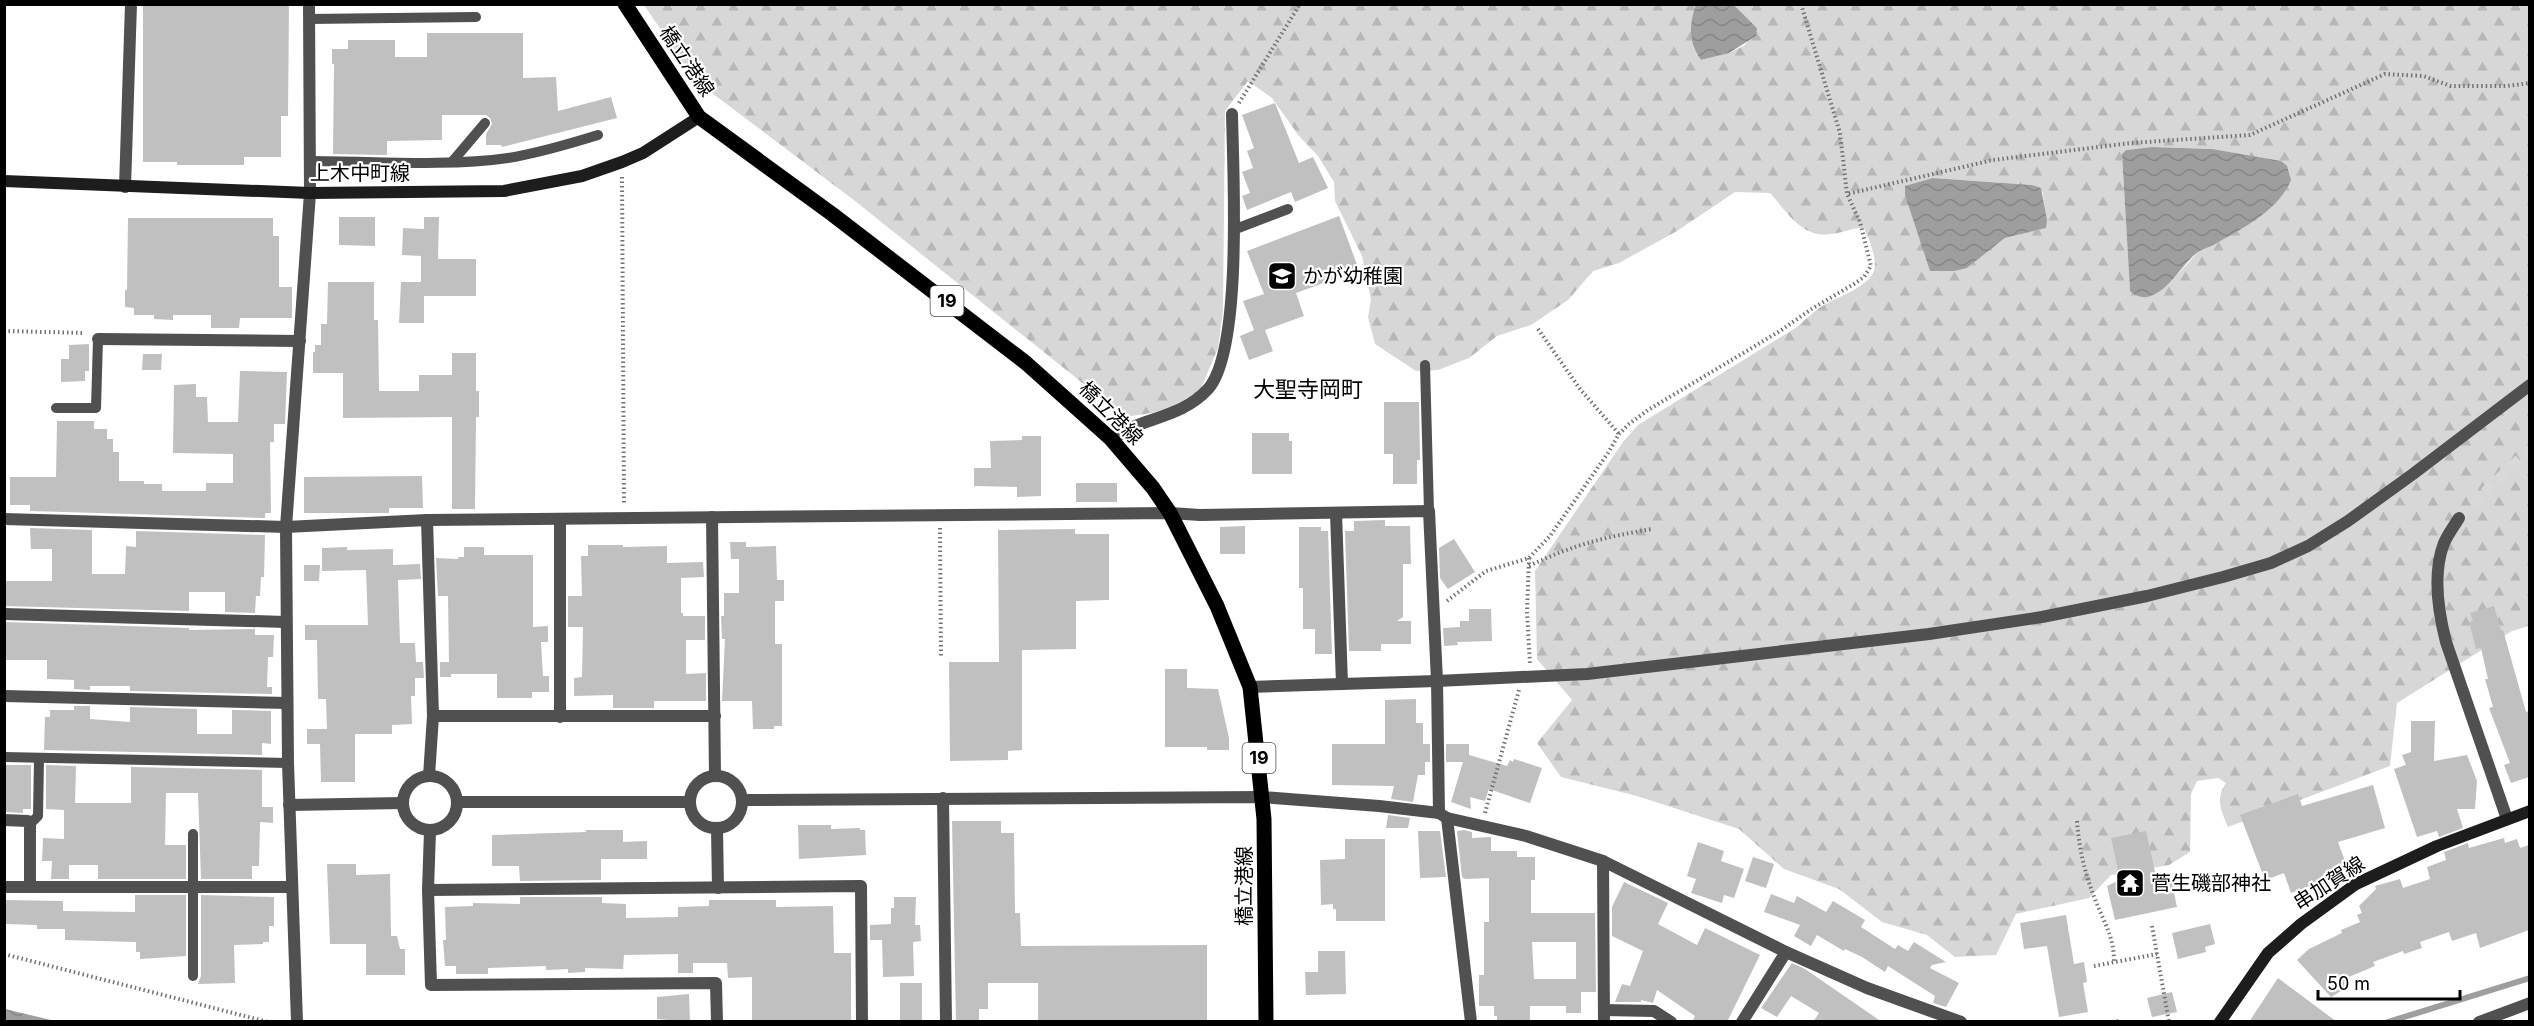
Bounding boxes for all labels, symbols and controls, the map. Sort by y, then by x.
street label: 橋立港線 [655,21,719,101]
street label: 上木中町線 [310,161,410,185]
school or university icon: かが幼稚園 [1266,260,1298,292]
place label: かが幼稚園 [1303,264,1403,288]
road number: 19 [930,286,964,316]
street label: 橋立港線 [1074,376,1148,450]
district label: 大聖寺岡町 [1253,376,1363,402]
road number: 19 [1242,743,1276,773]
street label: 橋立港線 [1232,846,1256,926]
street label: 串加賀線 [2289,851,2369,915]
temple icon: 菅生磯部神社 [2114,867,2146,899]
place label: 菅生磯部神社 [2151,871,2271,895]
scale bar [2318,963,2460,1001]
text: 50 m [2327,973,2370,994]

